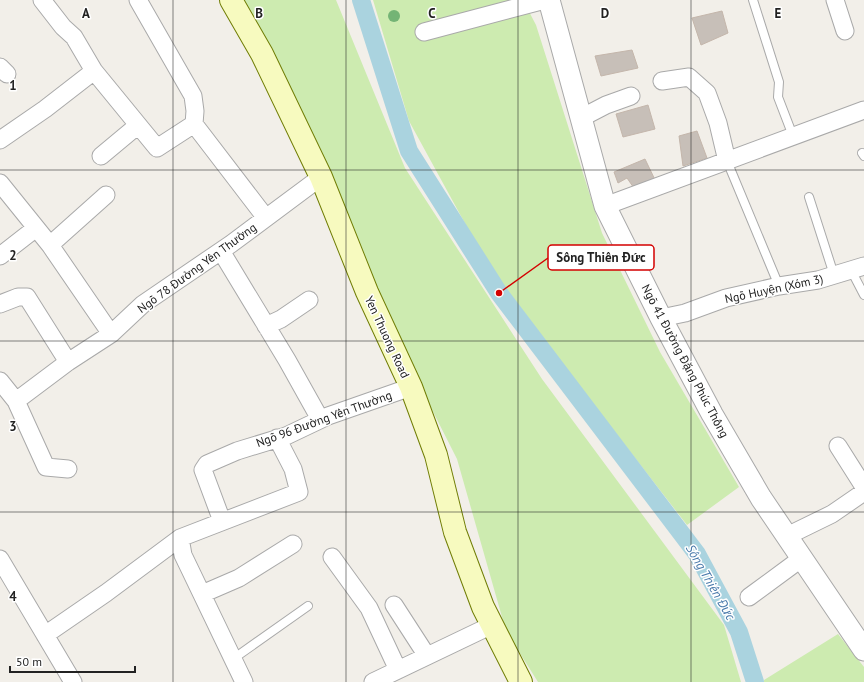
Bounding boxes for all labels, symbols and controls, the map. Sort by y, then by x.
text: A [82,5,90,22]
text: B [255,5,263,22]
text: C [428,5,436,22]
text: D [601,5,609,22]
text: E [775,5,782,22]
text: 1 [9,77,17,94]
street label: Ngõ 78 Đường Yên Thường [134,219,259,316]
callout: Sông Thiên Đức [548,245,654,270]
text: 2 [9,247,17,264]
text: Sông Thiên Đức [556,249,646,266]
street label: Ngõ Huyện (Xóm 3) [723,271,824,306]
street label: Ngõ 41 Đường Đặng Phúc Thông [639,281,732,440]
street label: Yen Thuong Road [362,293,413,380]
street label: Ngõ 96 Đường Yên Thường [254,387,394,450]
text: 3 [9,418,17,435]
water label: Sông Thiên Đức [682,541,739,624]
text: 4 [9,588,17,605]
scale bar [10,648,135,674]
text: 50 m [16,654,42,669]

